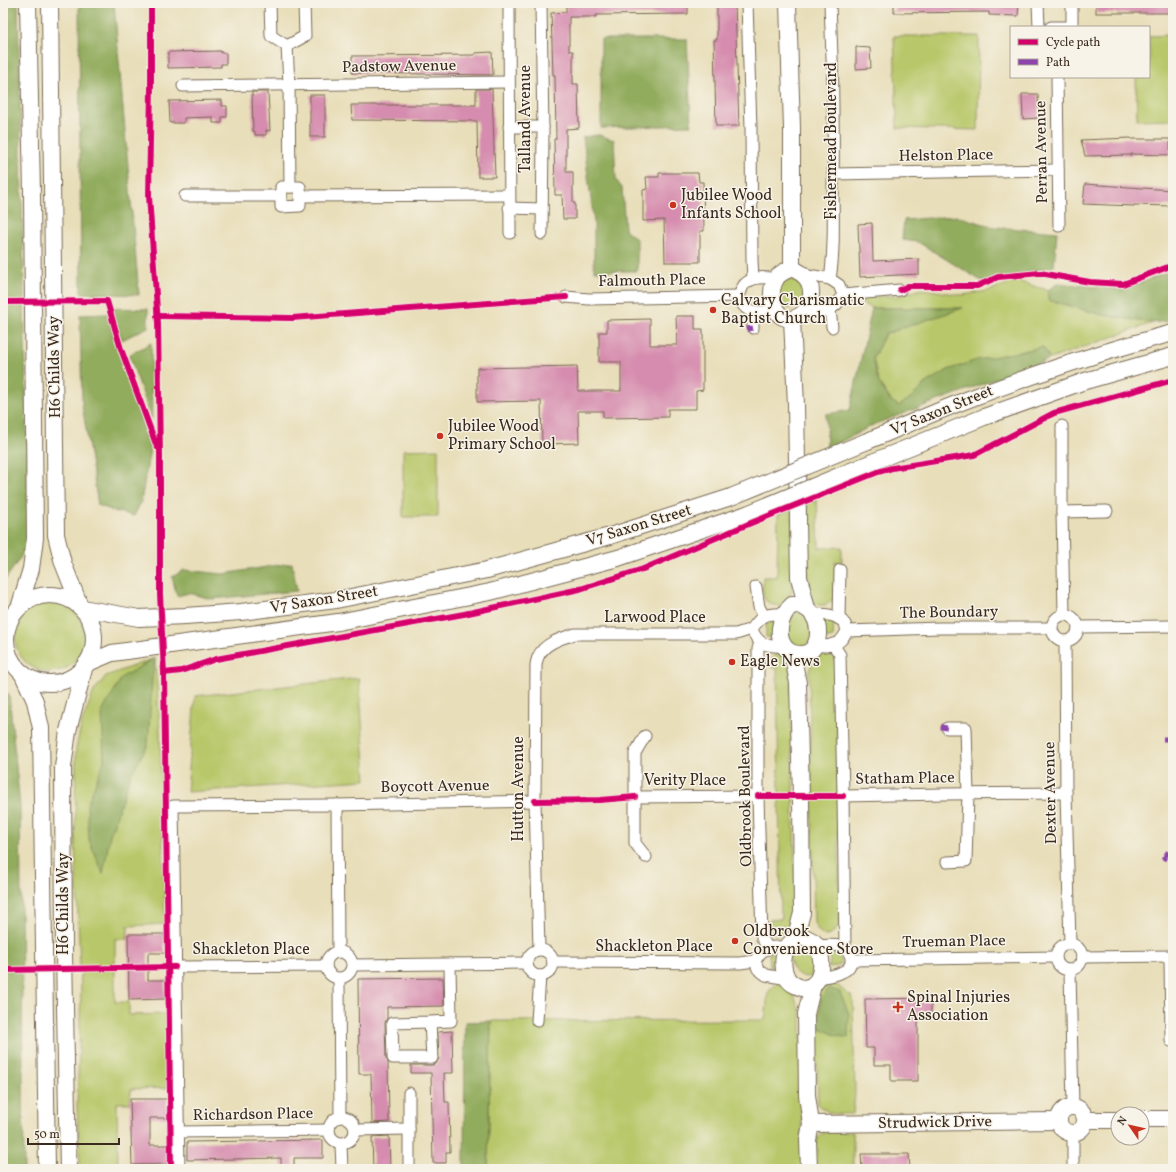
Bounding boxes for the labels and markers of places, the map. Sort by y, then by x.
place label: Jubilee Wood Infants School [681,185,782,225]
marker: Jubilee Wood Infants School [668,200,678,210]
place label: Calvary Charismatic Baptist Church [721,290,865,330]
marker: Calvary Charismatic Baptist Church [708,305,718,315]
place label: Jubilee Wood Primary School [448,416,556,456]
marker: Jubilee Wood Primary School [435,431,445,441]
place label: Eagle News [740,651,820,673]
marker: Eagle News [727,657,737,667]
place label: Oldbrook Convenience Store [743,921,873,961]
marker: Oldbrook Convenience Store [730,936,740,946]
place label: Spinal Injuries Association [907,987,1010,1027]
marker: Spinal Injuries Association [892,1001,904,1013]

